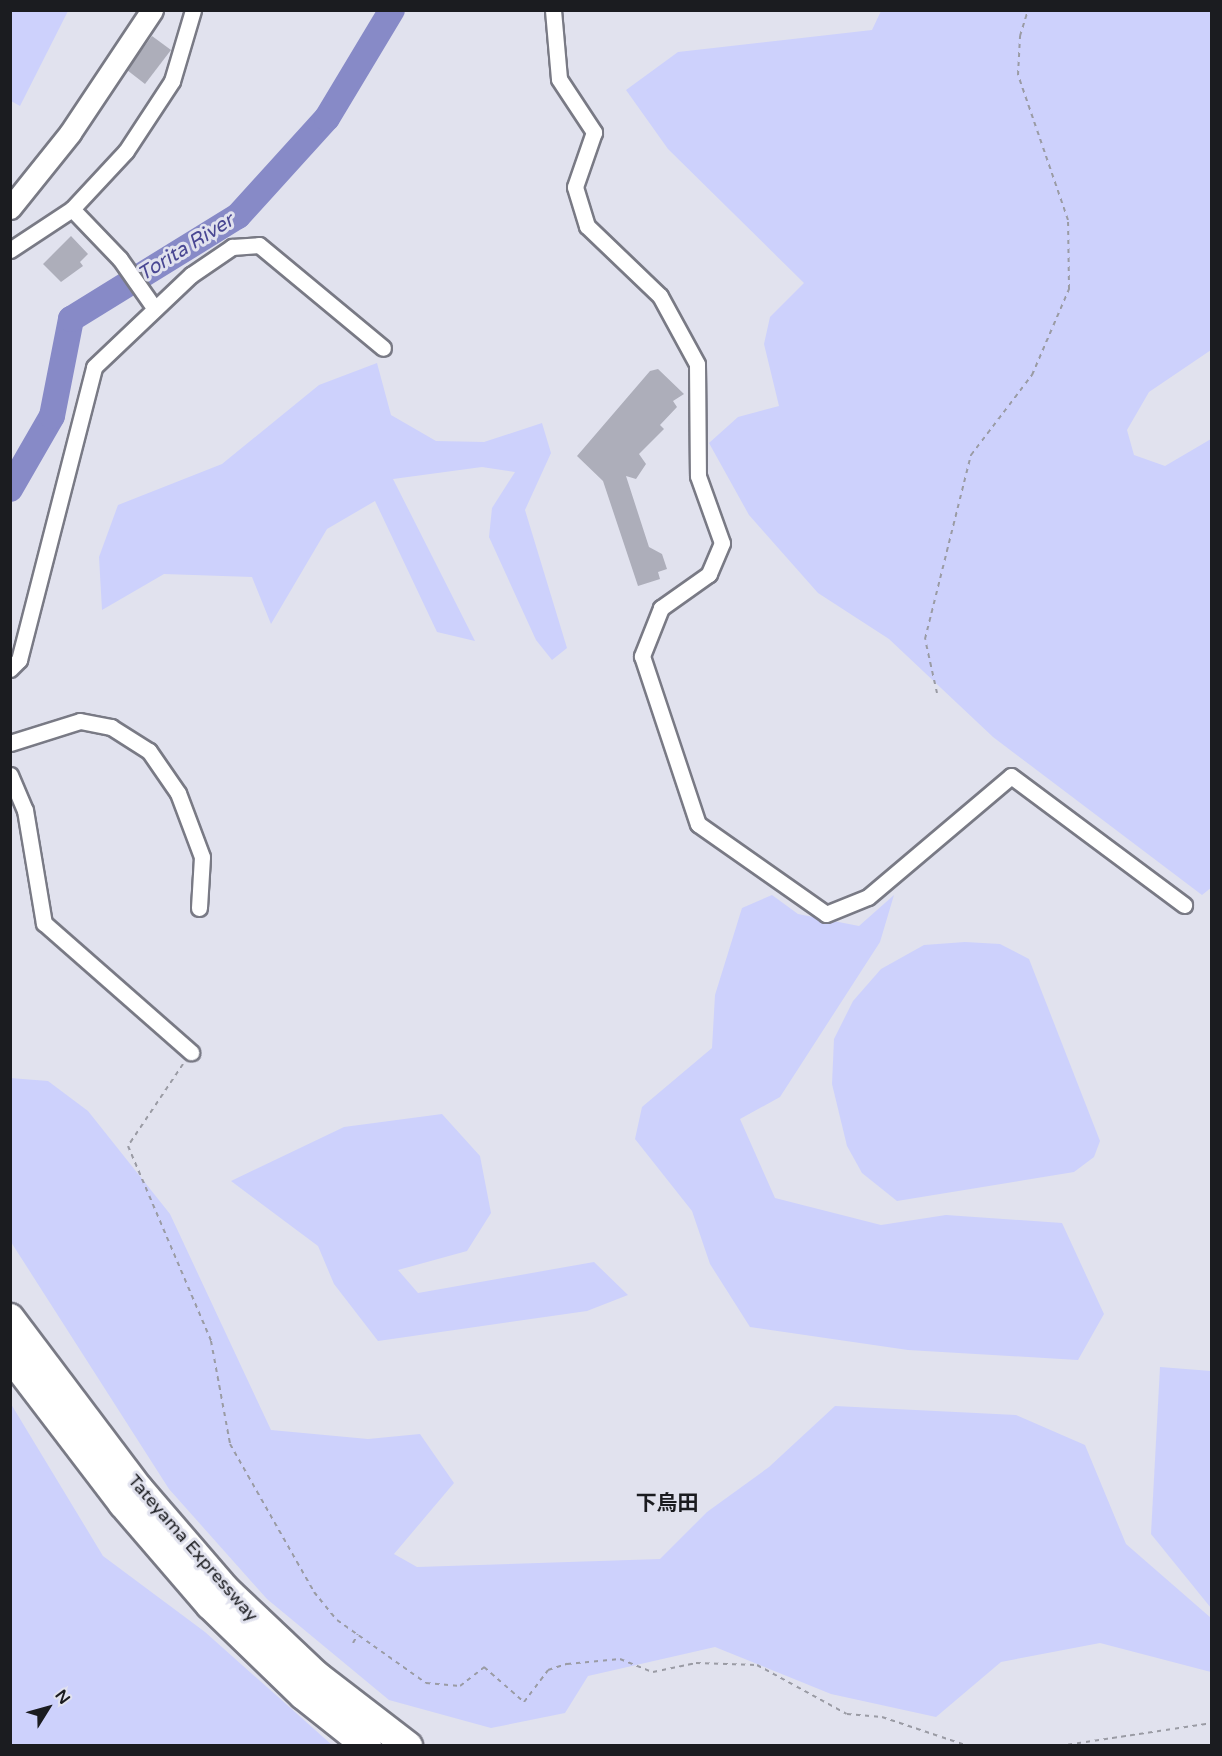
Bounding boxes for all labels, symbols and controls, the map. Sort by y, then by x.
water label: Torita River [134,209,238,287]
street label: Tateyama Expressway [123,1470,263,1626]
district label: 下烏田 [636,1491,698,1517]
north arrow [18,1678,78,1738]
text: N [51,1686,74,1708]

